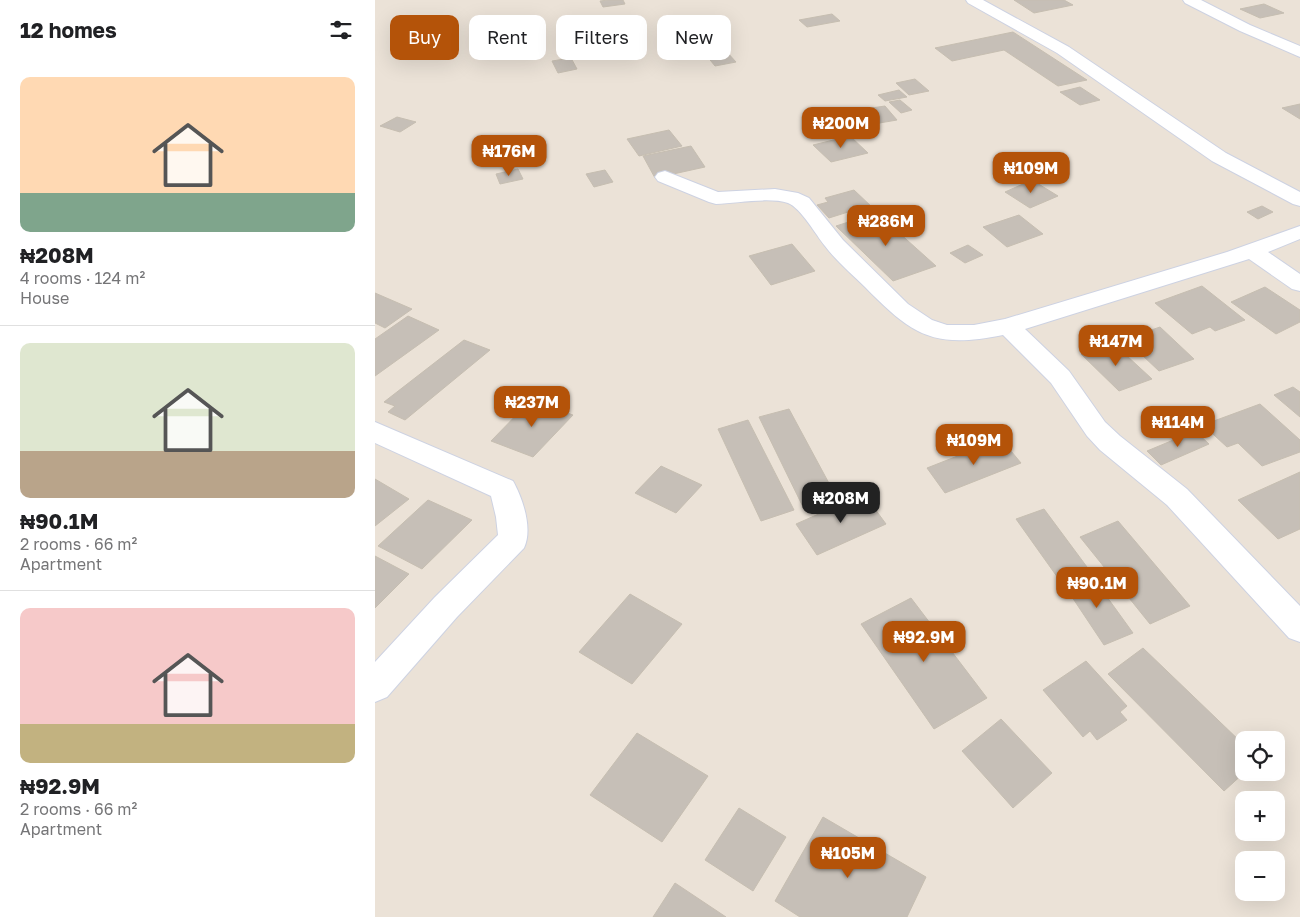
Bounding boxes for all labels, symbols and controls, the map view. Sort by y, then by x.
chip: Buy [390,15,459,60]
chip: Rent [469,15,546,60]
chip: Filters [556,15,647,60]
chip: New [657,15,731,60]
icon: filters [327,16,355,44]
text: 12 homes [20,17,117,43]
pin: ₦200M [806,106,876,149]
icon: home [143,110,233,200]
text: ₦200M [813,113,869,133]
pin: ₦176M [474,134,544,177]
text: ₦176M [483,141,535,161]
pin: ₦109M [996,152,1066,194]
text: ₦109M [1004,158,1058,178]
pin: ₦286M [851,204,921,247]
text: ₦286M [858,211,914,231]
text: ₦208M [20,242,94,268]
text: 4 rooms · 124 m² [20,268,145,288]
text: House [20,288,69,308]
pin: ₦147M [1081,324,1151,367]
text: ₦147M [1090,331,1142,351]
icon: home [143,375,233,465]
pin: ₦237M [497,386,567,428]
text: ₦237M [505,392,559,412]
pin: ₦114M [1143,406,1213,448]
text: ₦114M [1152,412,1204,432]
pin: ₦109M [939,424,1009,466]
text: ₦109M [947,430,1001,450]
pin: ₦208M [806,482,876,524]
text: ₦208M [813,488,869,508]
text: ₦90.1M [20,508,98,534]
text: 2 rooms · 66 m² [20,534,137,554]
text: Apartment [20,554,102,574]
pin: ₦90.1M [1056,566,1138,609]
text: ₦90.1M [1067,573,1127,593]
pin: ₦92.9M [883,620,965,663]
text: ₦92.9M [894,627,955,647]
icon: home [143,640,233,730]
map controls [1235,731,1285,901]
button: locate [1235,731,1285,781]
text: ₦92.9M [20,773,100,799]
button: + [1235,791,1285,841]
text: 2 rooms · 66 m² [20,799,137,819]
text: Apartment [20,819,102,839]
pin: ₦105M [813,836,883,879]
text: ₦105M [821,843,875,863]
button: − [1235,851,1285,901]

